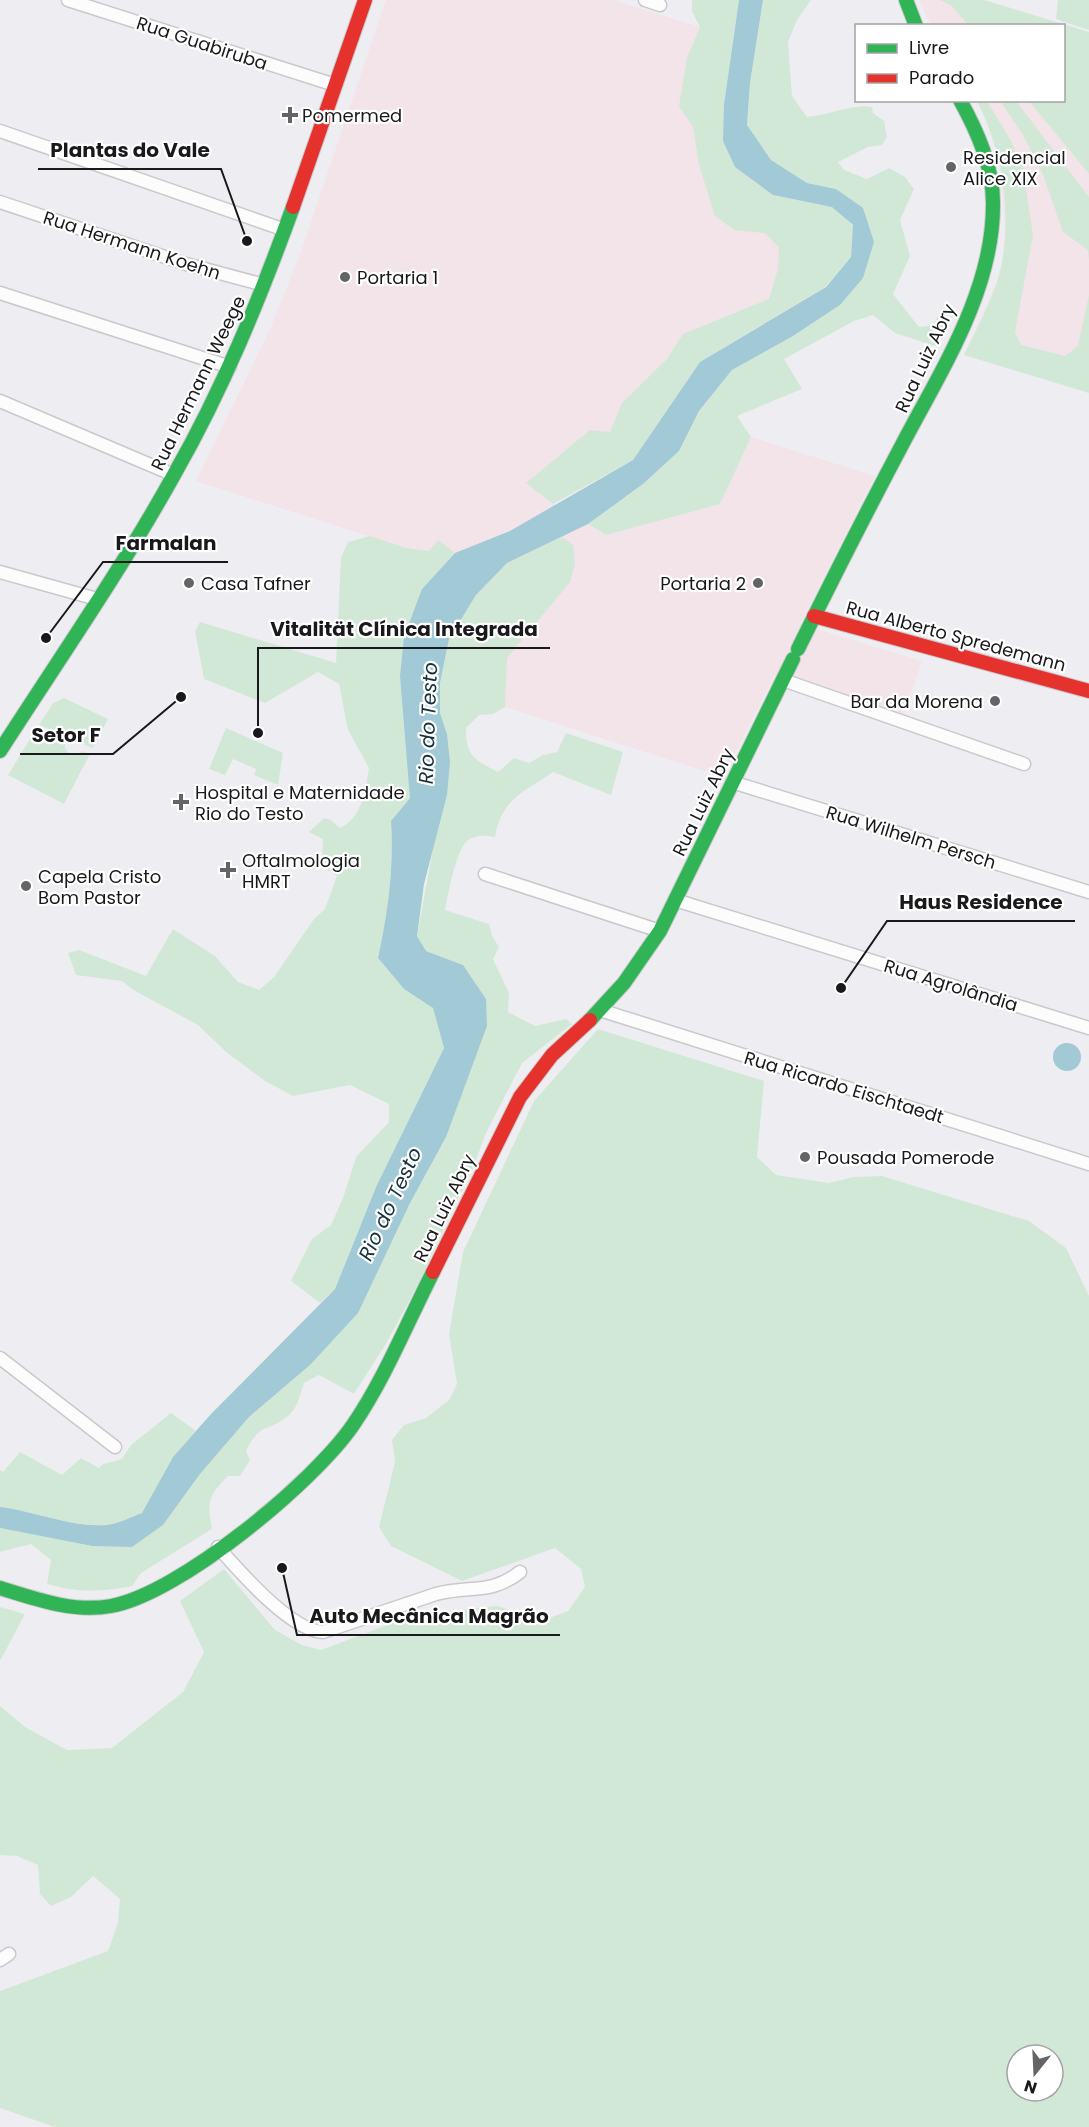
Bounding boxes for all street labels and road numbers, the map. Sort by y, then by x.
street label: Rua Guabiruba [133,10,271,76]
street label: Rua Hermann Koehn [40,205,224,285]
street label: Rua Hermann Weege [145,291,251,475]
street label: Rua Luiz Abry [889,300,961,416]
street label: Rua Alberto Spredemann [843,595,1069,677]
street label: Rua Luiz Abry [666,744,740,860]
street label: Rua Wilhelm Persch [823,799,999,875]
street label: Rua Agrolândia [881,953,1021,1017]
street label: Rua Ricardo Eischtaedt [741,1045,947,1129]
street label: Rua Luiz Abry [407,1150,481,1266]

